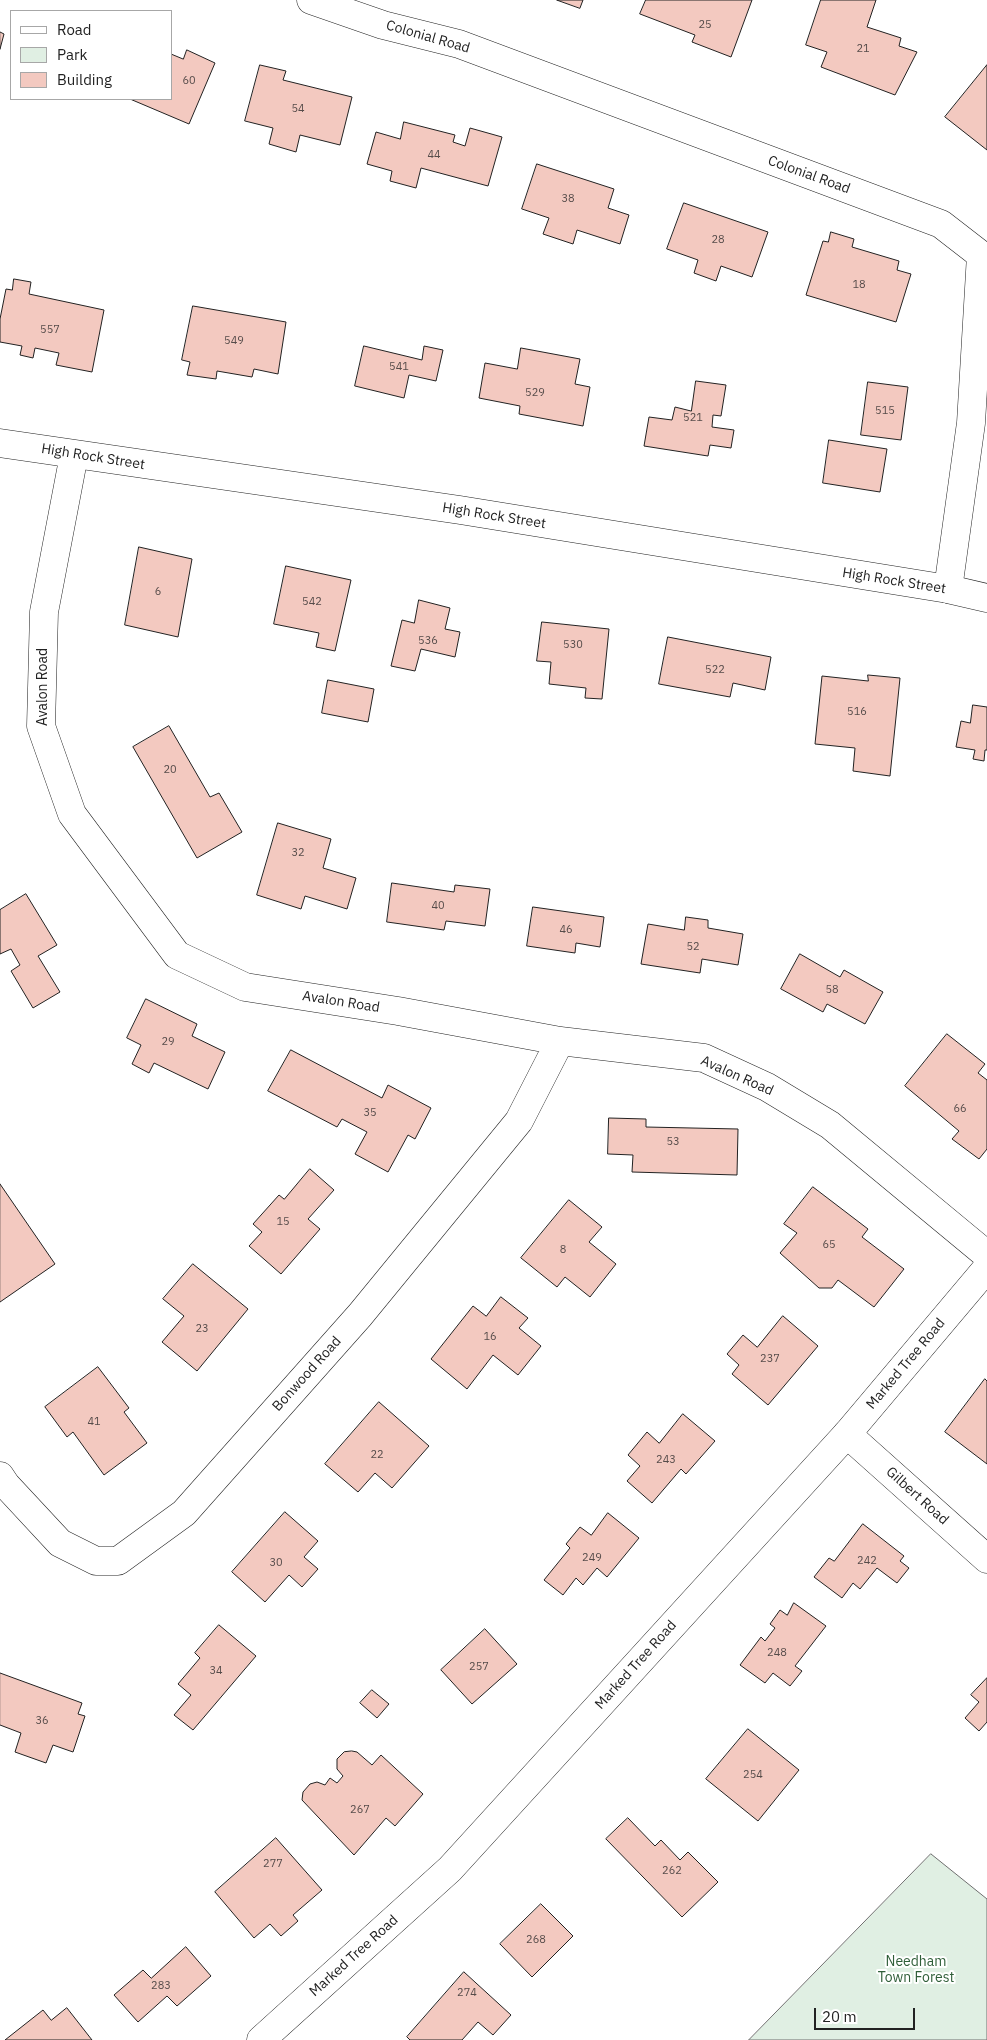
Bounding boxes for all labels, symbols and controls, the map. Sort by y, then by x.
legend [10,10,172,100]
street label: Colonial Road [384,17,472,57]
house number: 25 [698,18,712,32]
text: Road [57,20,92,39]
house number: 21 [856,42,870,56]
text: Park [57,45,87,64]
text: Building [57,70,112,89]
house number: 60 [182,74,196,88]
house number: 54 [291,102,305,116]
house number: 44 [427,148,441,162]
street label: Colonial Road [766,152,852,198]
house number: 38 [561,192,575,206]
house number: 28 [711,233,725,247]
house number: 18 [852,278,866,292]
house number: 557 [40,323,60,337]
house number: 549 [224,334,244,348]
house number: 541 [389,360,409,374]
house number: 529 [525,386,545,400]
house number: 515 [875,404,895,418]
house number: 521 [683,411,703,425]
street label: High Rock Street [40,441,146,473]
street label: High Rock Street [441,500,547,532]
street label: High Rock Street [841,565,947,597]
house number: 6 [155,585,161,599]
house number: 542 [302,595,322,609]
house number: 536 [418,634,438,648]
house number: 530 [563,638,583,652]
street label: Avalon Road [35,648,51,726]
house number: 522 [705,663,725,677]
house number: 516 [847,705,867,719]
house number: 20 [163,763,177,777]
house number: 32 [291,846,305,860]
house number: 40 [431,899,445,913]
house number: 46 [559,923,573,937]
house number: 52 [686,940,700,954]
house number: 58 [825,983,839,997]
street label: Avalon Road [301,988,381,1016]
house number: 29 [161,1035,175,1049]
street label: Avalon Road [698,1052,776,1100]
house number: 66 [953,1102,967,1116]
house number: 35 [363,1106,377,1120]
house number: 53 [666,1135,680,1149]
house number: 15 [276,1215,290,1229]
house number: 65 [822,1238,836,1252]
house number: 8 [560,1243,566,1257]
street label: Marked Tree Road [863,1315,949,1413]
house number: 23 [195,1322,209,1336]
house number: 16 [483,1330,497,1344]
street label: Bonwood Road [269,1333,345,1415]
house number: 237 [760,1352,780,1366]
house number: 41 [87,1415,101,1429]
house number: 22 [370,1448,384,1462]
house number: 243 [656,1453,676,1467]
street label: Gilbert Road [882,1464,952,1528]
house number: 249 [582,1551,602,1565]
house number: 242 [857,1554,877,1568]
house number: 30 [269,1556,283,1570]
street label: Marked Tree Road [592,1617,680,1713]
house number: 248 [767,1646,787,1660]
house number: 257 [469,1660,489,1674]
house number: 34 [209,1664,223,1678]
house number: 36 [35,1714,49,1728]
house number: 254 [743,1768,763,1782]
house number: 267 [350,1803,370,1817]
house number: 277 [263,1857,283,1871]
house number: 262 [662,1864,682,1878]
street label: Marked Tree Road [306,1912,402,2000]
house number: 268 [526,1933,546,1947]
park label: Needham Town Forest [878,1954,954,1986]
house number: 283 [151,1979,171,1993]
house number: 274 [457,1986,477,2000]
scale bar [817,1998,918,2030]
text: 20 m [822,2007,857,2026]

